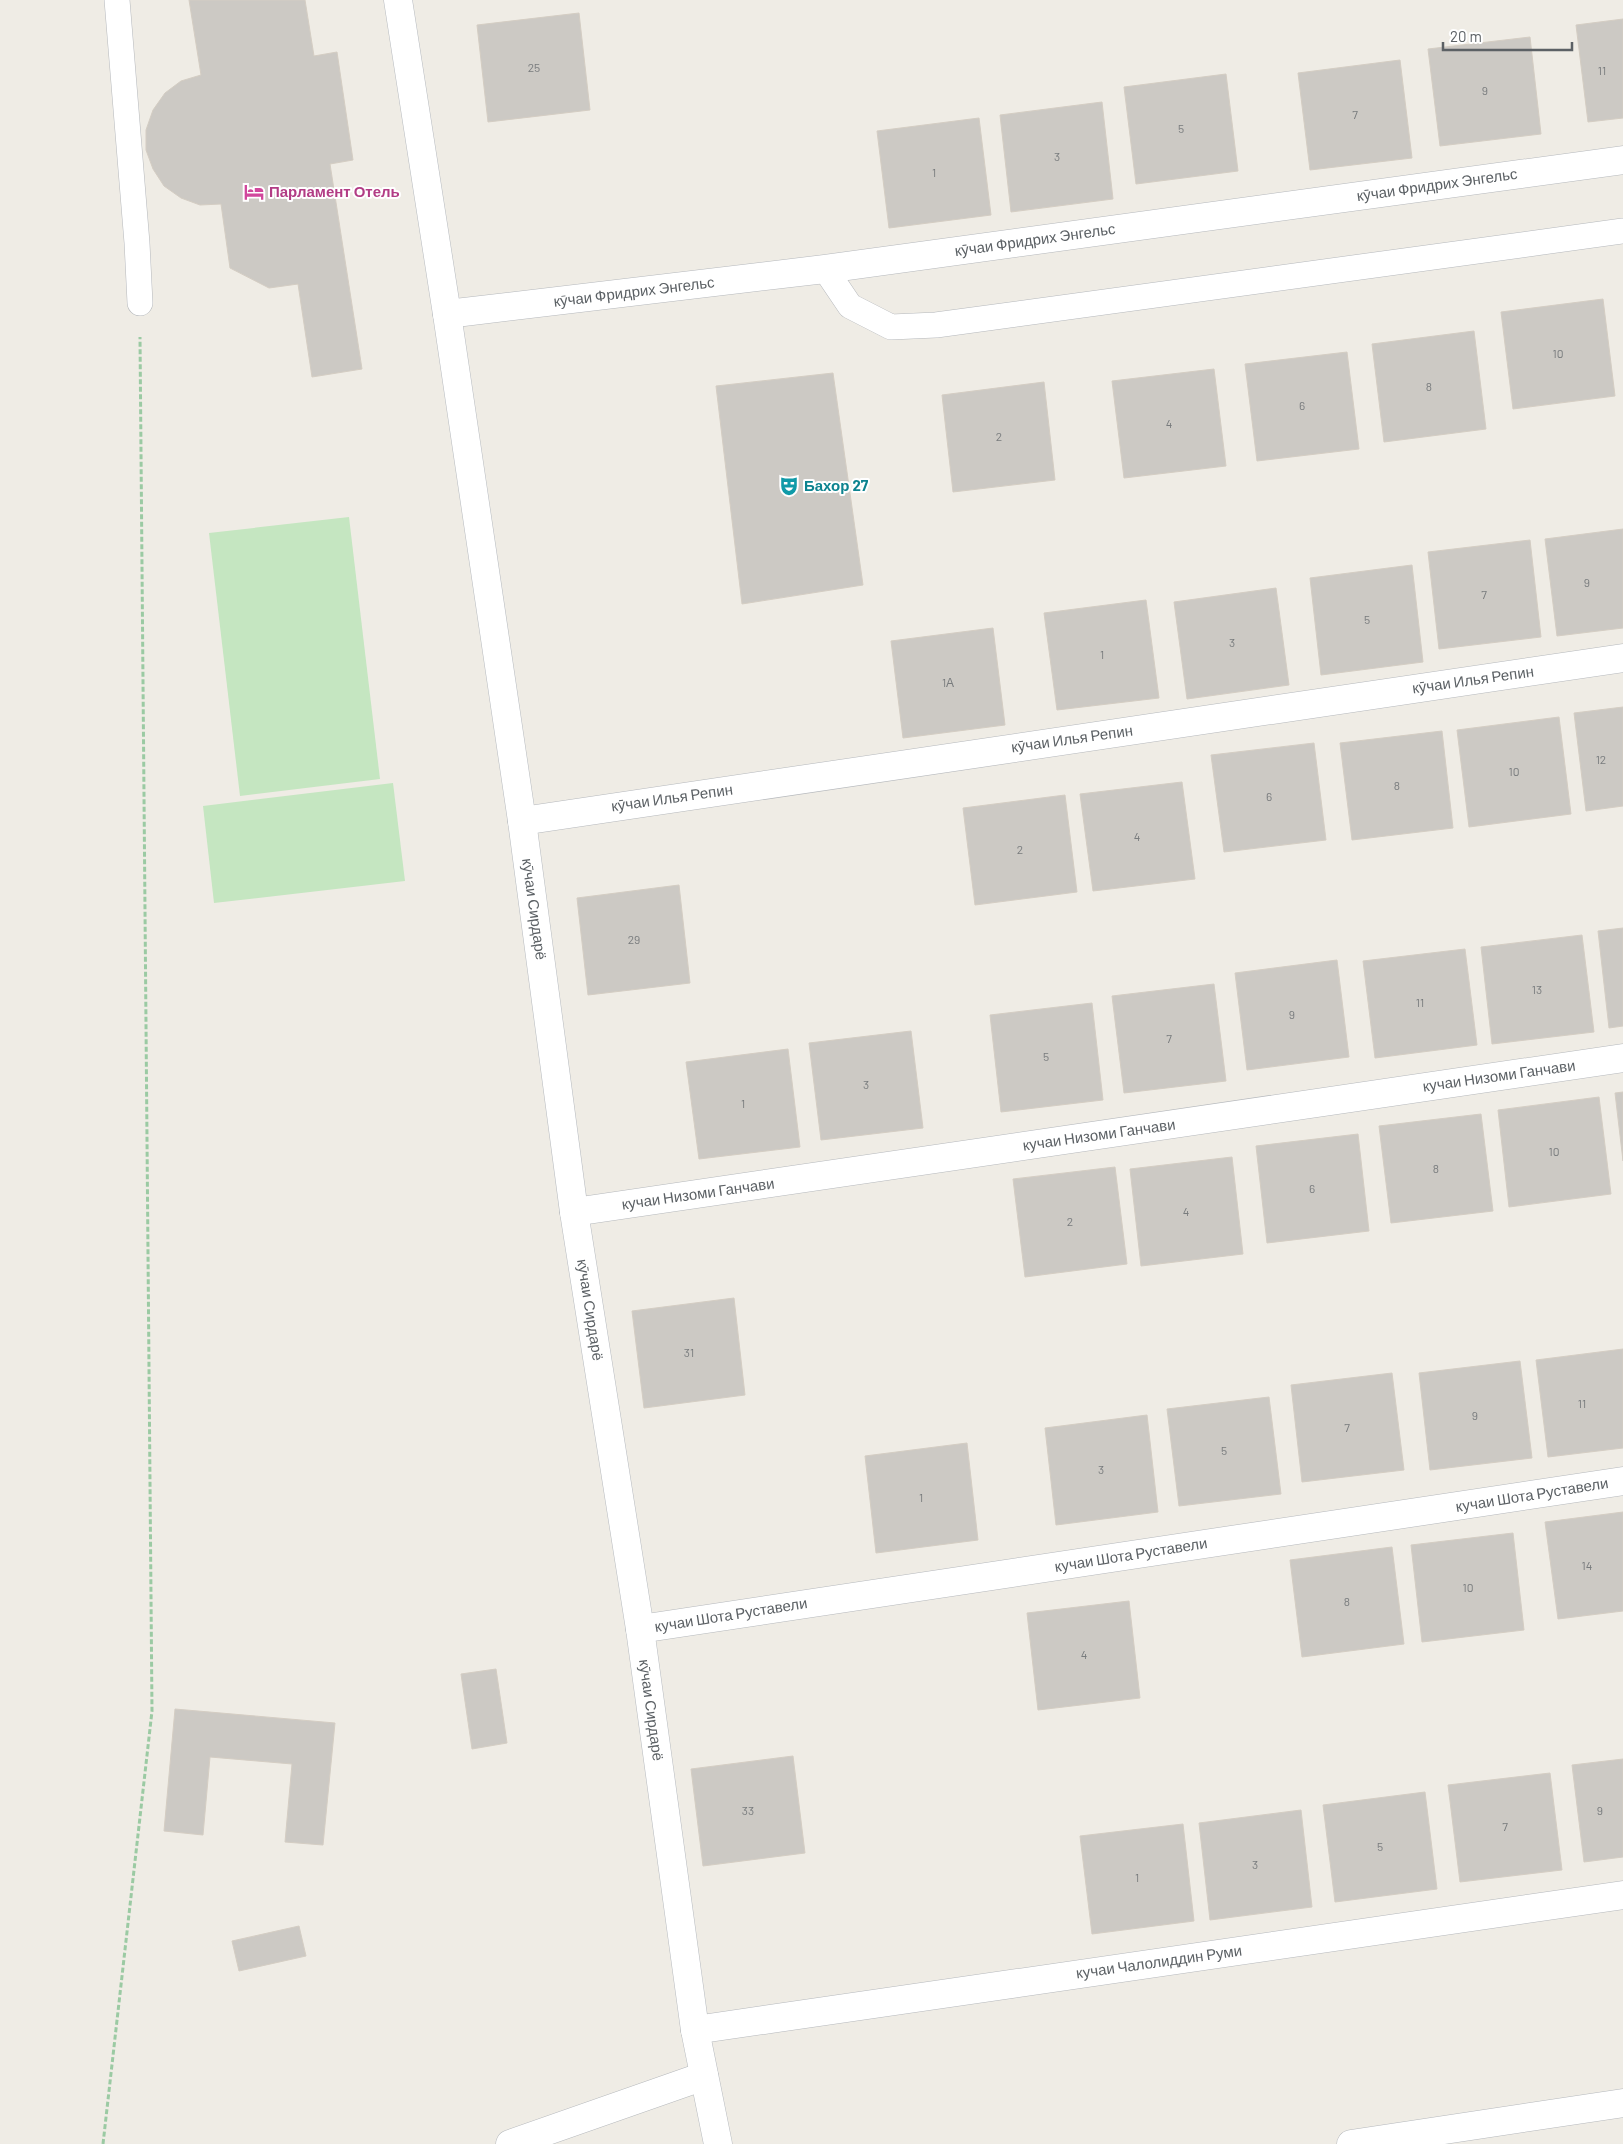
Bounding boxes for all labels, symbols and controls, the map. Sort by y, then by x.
scale bar [1443,20,1572,52]
text: 20 m [1450,27,1482,45]
house number: 25 [528,60,540,74]
house number: 11 [1598,63,1606,77]
house number: 9 [1482,83,1488,97]
house number: 7 [1352,107,1358,121]
house number: 5 [1178,121,1184,135]
house number: 3 [1054,149,1060,163]
street label: кӯчаи Фридрих Энгельс [1355,164,1519,204]
house number: 1 [932,165,936,179]
hotel icon: Парламент Отель [243,181,265,203]
place label: Парламент Отель [269,182,400,200]
street label: кӯчаи Фридрих Энгельс [953,219,1117,259]
street label: кӯчаи Фридрих Энгельс [552,272,716,310]
house number: 10 [1553,346,1563,360]
house number: 8 [1426,379,1432,393]
house number: 6 [1299,398,1305,412]
house number: 4 [1166,416,1172,430]
house number: 2 [996,429,1002,443]
theatre icon: Бахор 27 [778,475,800,497]
place label: Бахор 27 [804,476,869,494]
house number: 9 [1584,575,1590,589]
house number: 7 [1481,587,1487,601]
house number: 5 [1364,612,1370,626]
house number: 3 [1229,635,1235,649]
house number: 1 [1100,647,1104,661]
street label: кӯчаи Илья Репин [1411,662,1535,696]
house number: 1А [942,675,954,689]
street label: кӯчаи Илья Репин [1010,721,1134,755]
house number: 12 [1596,752,1606,766]
house number: 10 [1509,764,1519,778]
house number: 8 [1394,778,1400,792]
street label: кӯчаи Илья Репин [610,780,734,814]
house number: 6 [1266,789,1272,803]
house number: 4 [1134,829,1140,843]
house number: 2 [1017,842,1023,856]
street label: кӯчаи Сирдарё [519,857,551,961]
house number: 29 [628,932,640,946]
house number: 13 [1532,982,1542,996]
house number: 11 [1416,995,1424,1009]
house number: 9 [1289,1007,1295,1021]
house number: 7 [1166,1031,1172,1045]
house number: 5 [1043,1049,1049,1063]
street label: кучаи Низоми Ганчави [1421,1055,1576,1095]
house number: 3 [863,1077,869,1091]
house number: 1 [741,1096,745,1110]
street label: кучаи Низоми Ганчави [1021,1114,1176,1154]
house number: 10 [1549,1144,1559,1158]
house number: 8 [1433,1161,1439,1175]
street label: кучаи Низоми Ганчави [620,1173,775,1213]
house number: 6 [1309,1181,1315,1195]
house number: 4 [1183,1204,1189,1218]
house number: 2 [1067,1214,1073,1228]
street label: кӯчаи Сирдарё [574,1258,608,1362]
house number: 31 [684,1345,694,1359]
house number: 11 [1578,1396,1586,1410]
house number: 9 [1472,1408,1478,1422]
house number: 7 [1344,1420,1350,1434]
house number: 5 [1221,1443,1227,1457]
house number: 3 [1098,1462,1104,1476]
street label: кучаи Шота Руставели [1454,1473,1609,1515]
house number: 1 [919,1490,923,1504]
street label: кучаи Шота Руставели [1053,1533,1208,1575]
house number: 14 [1582,1558,1592,1572]
house number: 10 [1463,1580,1473,1594]
street label: кучаи Шота Руставели [653,1593,808,1635]
house number: 8 [1344,1594,1350,1608]
house number: 4 [1081,1647,1087,1661]
street label: кӯчаи Сирдарё [636,1658,668,1762]
house number: 33 [742,1803,754,1817]
house number: 9 [1597,1803,1603,1817]
house number: 7 [1502,1819,1508,1833]
house number: 5 [1377,1839,1383,1853]
house number: 3 [1252,1857,1258,1871]
house number: 1 [1135,1870,1139,1884]
street label: кучаи Чалолиддин Руми [1075,1940,1243,1982]

